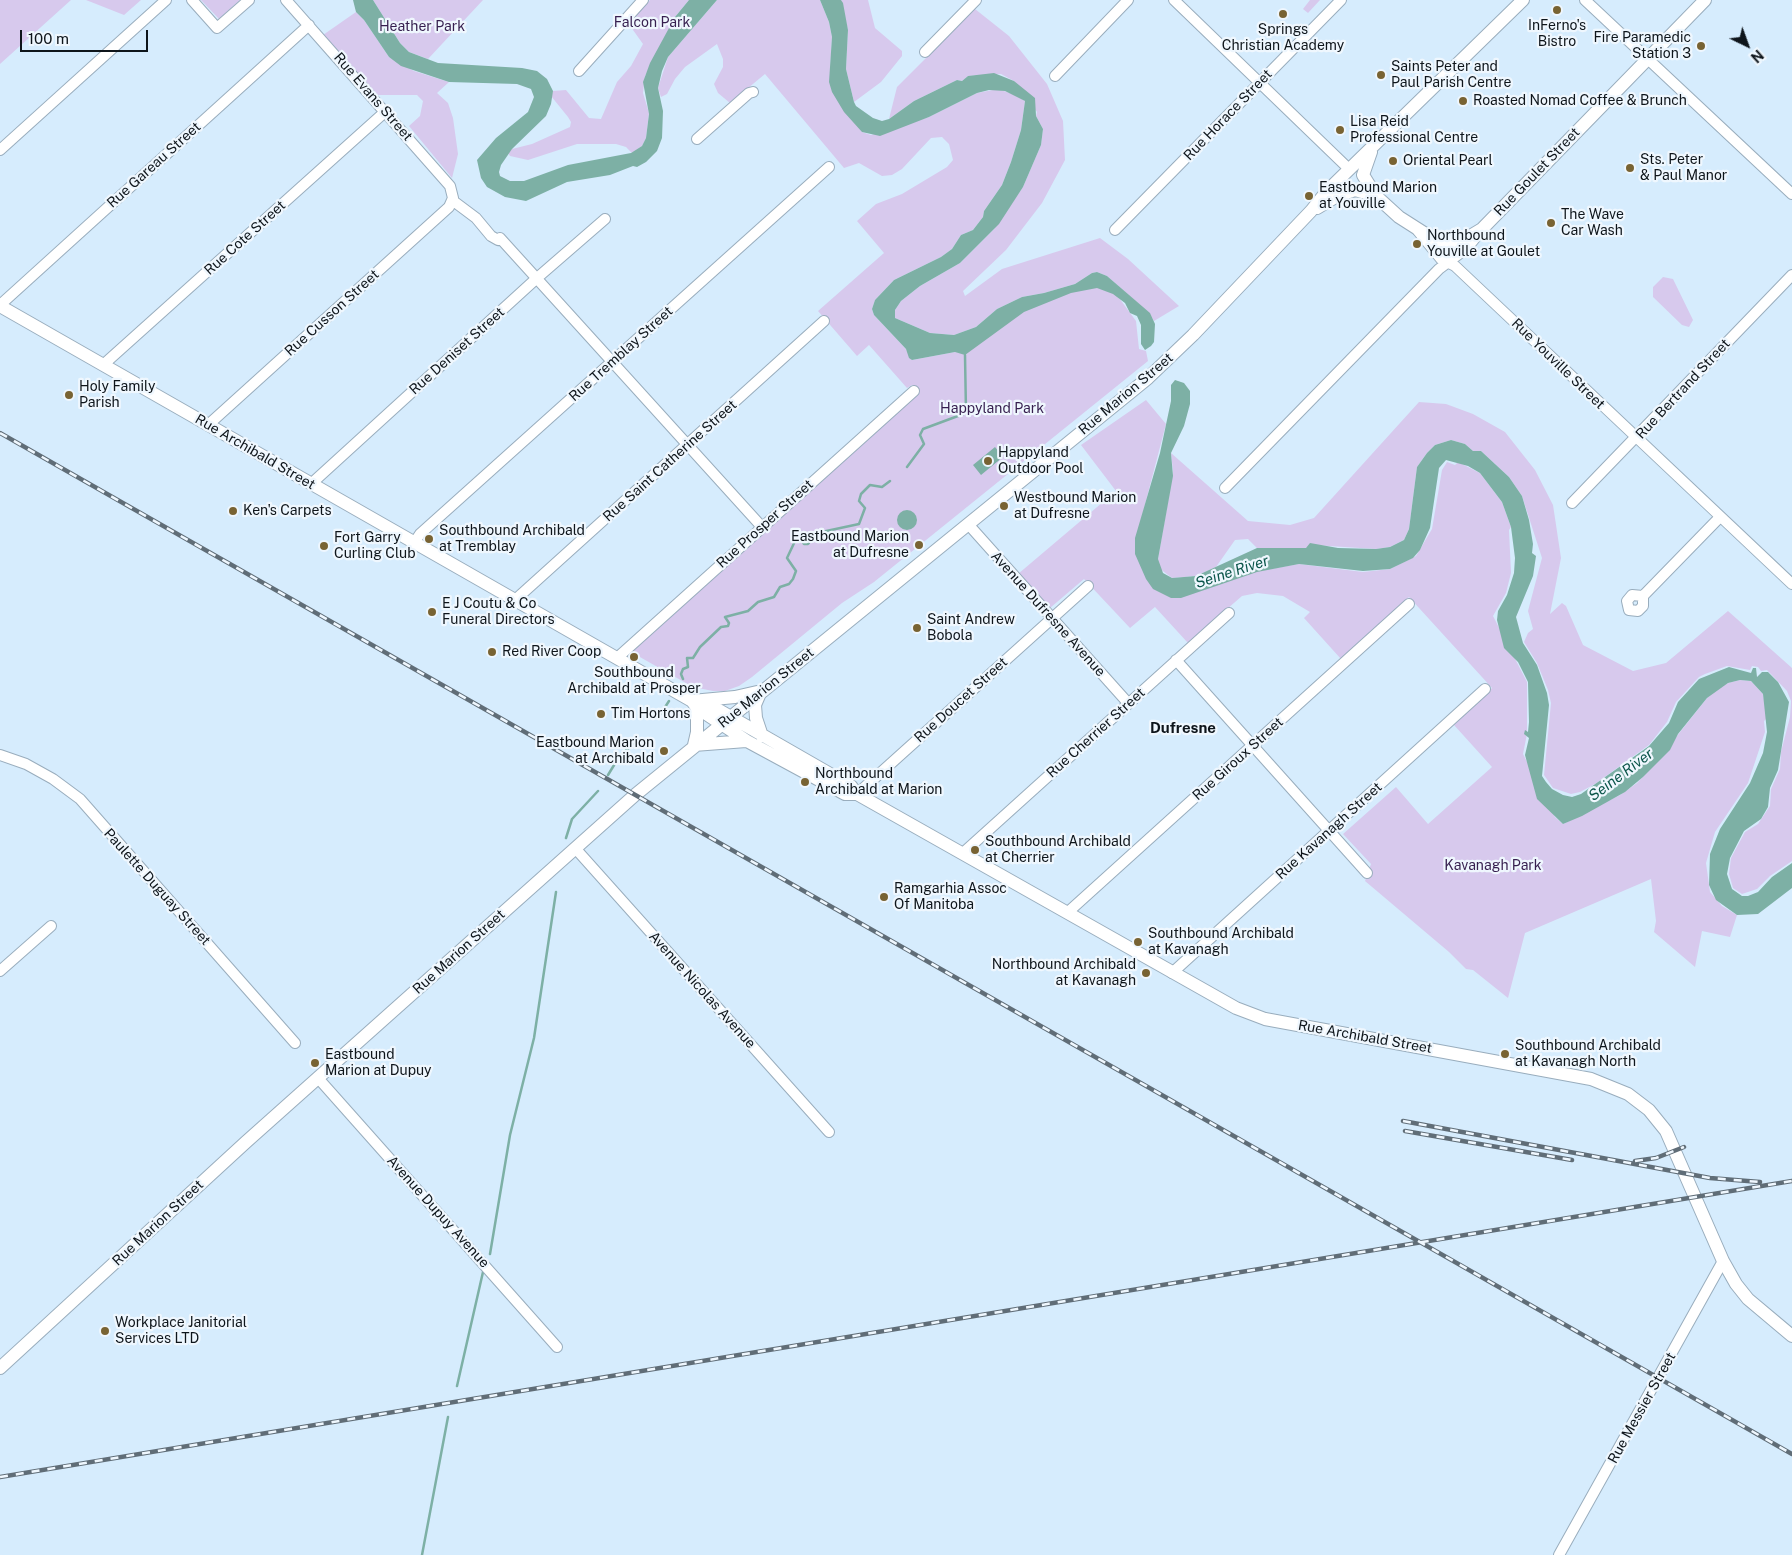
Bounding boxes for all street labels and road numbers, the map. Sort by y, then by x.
street label: Rue Evans Street [330,49,416,145]
street label: Rue Horace Street [1180,66,1276,164]
street label: Rue Gareau Street [104,119,204,211]
street label: Rue Goulet Street [1491,124,1583,220]
street label: Rue Cote Street [201,197,289,279]
street label: Rue Cusson Street [281,266,383,360]
street label: Rue Tremblay Street [566,303,676,405]
street label: Rue Deniset Street [406,304,508,398]
street label: Rue Youville Street [1508,315,1608,413]
street label: Rue Bertrand Street [1632,336,1734,442]
street label: Rue Marion Street [1075,350,1177,438]
street label: Rue Saint Catherine Street [600,397,740,525]
street label: Rue Archibald Street [192,411,318,493]
street label: Rue Prosper Street [713,476,817,572]
street label: Avenue Dufresne Avenue [987,548,1109,680]
street label: Rue Marion Street [715,644,817,732]
street label: Rue Doucet Street [911,654,1011,746]
street label: Rue Cherrier Street [1043,684,1149,782]
street label: Rue Giroux Street [1189,714,1287,804]
street label: Rue Kavanagh Street [1272,779,1386,883]
street label: Paulette Duguay Street [100,825,214,949]
street label: Rue Marion Street [409,906,509,998]
street label: Avenue Nicolas Avenue [645,928,759,1052]
street label: Rue Archibald Street [1297,1017,1433,1057]
street label: Avenue Dupuy Avenue [383,1153,493,1271]
street label: Rue Marion Street [109,1177,207,1269]
street label: Rue Messier Street [1605,1350,1679,1466]

